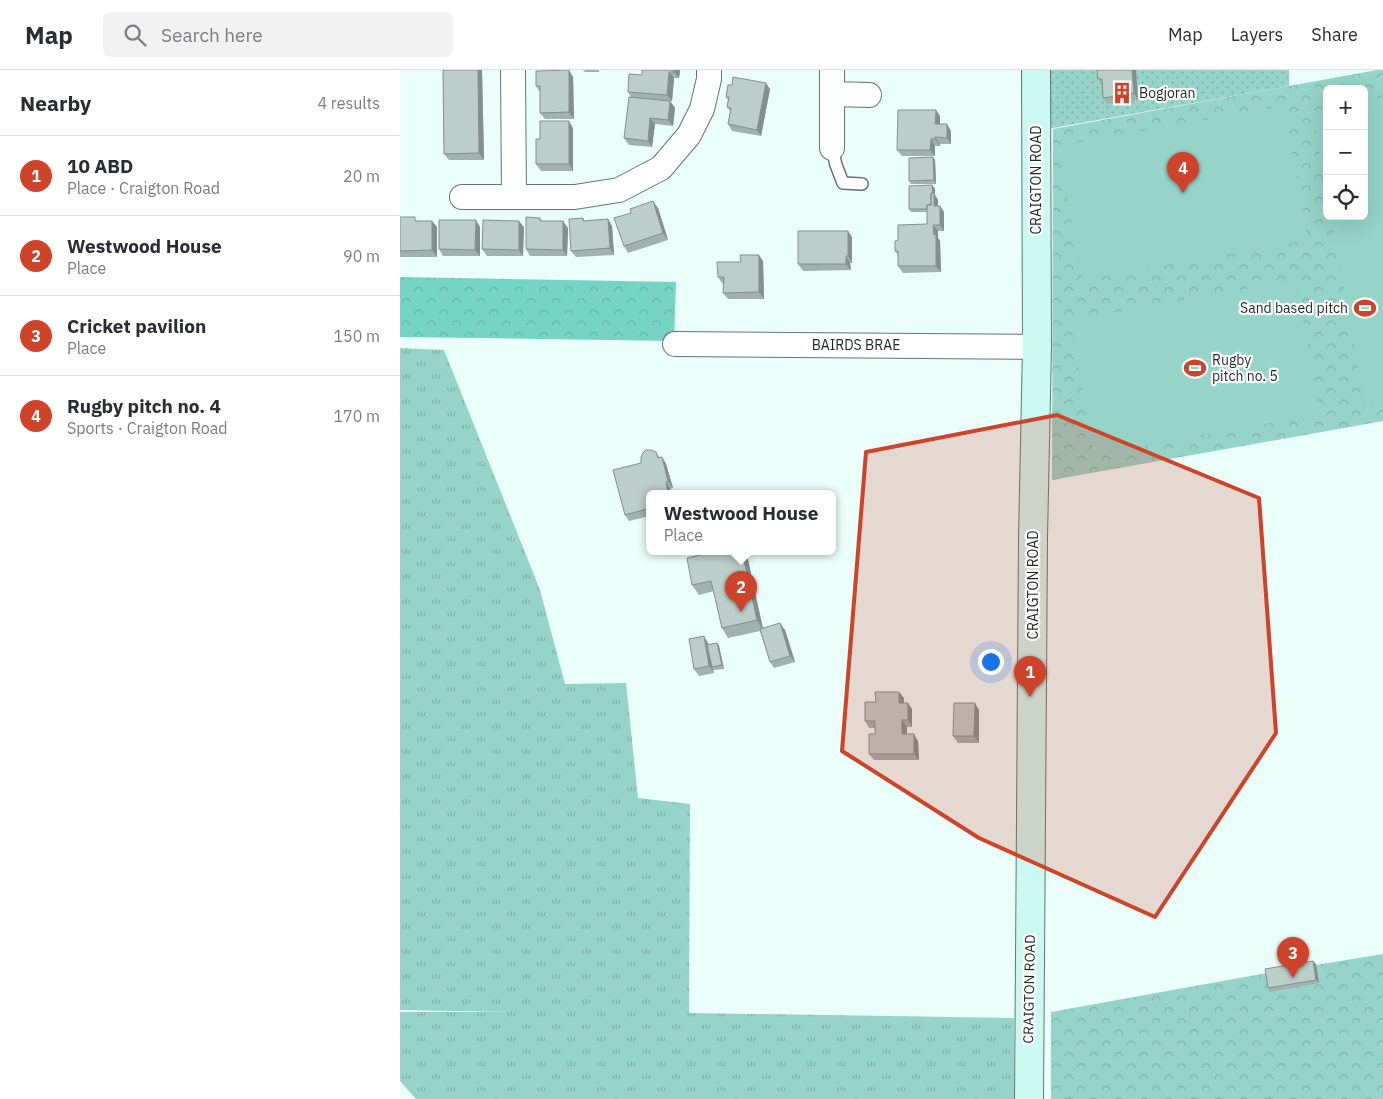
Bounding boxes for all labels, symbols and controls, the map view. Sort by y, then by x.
search box [103,12,453,57]
text: Map [25,19,73,51]
icon: search [121,21,149,49]
text: Search here [161,23,263,47]
text: Map [1168,23,1203,46]
text: Layers [1231,23,1283,46]
text: Share [1311,23,1358,46]
building icon: Bogjoran [1109,80,1135,106]
place label: Bogjoran [1139,84,1195,102]
map controls [1323,85,1368,220]
button: + [1323,85,1368,130]
text: Nearby [20,89,91,117]
text: 4 results [317,93,380,113]
street label: CRAIGTON ROAD [1027,125,1045,235]
button: − [1323,130,1368,175]
pin: 4 [1167,152,1199,193]
text: 10 ABD [67,154,133,178]
text: 1 [31,166,41,186]
text: 20 m [343,166,380,186]
button: locate [1323,175,1368,220]
text: Place · Craigton Road [67,178,220,198]
text: Westwood House [67,234,222,258]
text: 2 [31,246,41,266]
text: 90 m [343,246,380,266]
text: Place [67,258,106,278]
sports icon: Sand based pitch [1352,295,1378,321]
place label: Sand based pitch [1240,299,1348,317]
text: Cricket pavilion [67,314,206,338]
text: 3 [31,326,41,346]
text: 150 m [333,326,380,346]
street label: BAIRDS BRAE [812,336,900,354]
text: Place [67,338,106,358]
place label: Rugby pitch no. 5 [1212,351,1278,385]
sports icon: Rugby pitch no. 5 [1182,355,1208,381]
text: Rugby pitch no. 4 [67,394,221,418]
text: 4 [31,406,41,426]
text: 170 m [333,406,380,426]
text: Sports · Craigton Road [67,418,228,438]
popup [646,490,836,555]
text: Westwood House [664,501,818,525]
text: Place [664,525,703,545]
street label: CRAIGTON ROAD [1024,530,1042,640]
pin: 2 [725,571,757,612]
your location [978,649,1004,675]
pin: 1 [1014,656,1046,697]
street label: CRAIGTON ROAD [1019,934,1039,1044]
pin: 3 [1277,937,1309,978]

